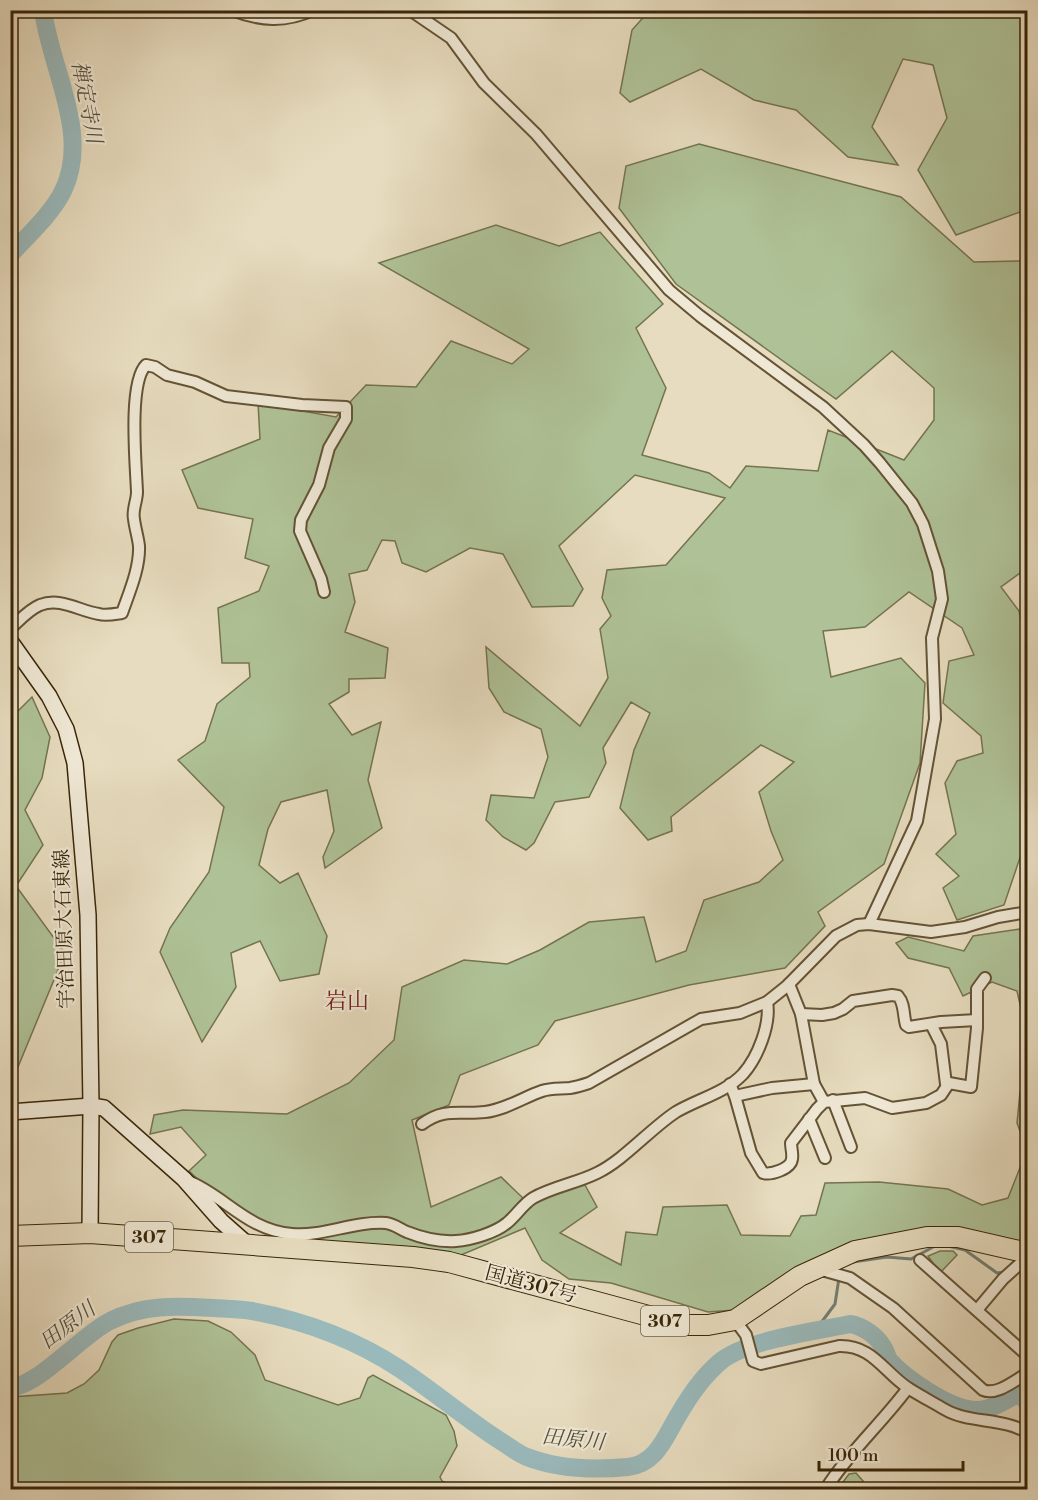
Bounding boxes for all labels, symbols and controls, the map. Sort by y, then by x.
water label: 禅定寺川 [65,58,107,148]
street label: 宇治田原大石東線 [50,849,80,1009]
district label: 岩山 [325,988,369,1015]
road number: 307 [125,1222,173,1252]
street label: 国道307号 [482,1261,580,1309]
water label: 田原川 [35,1295,103,1355]
road number: 307 [641,1306,689,1336]
water label: 田原川 [540,1424,608,1456]
scale bar [819,1434,963,1472]
text: 100 m [828,1444,879,1467]

